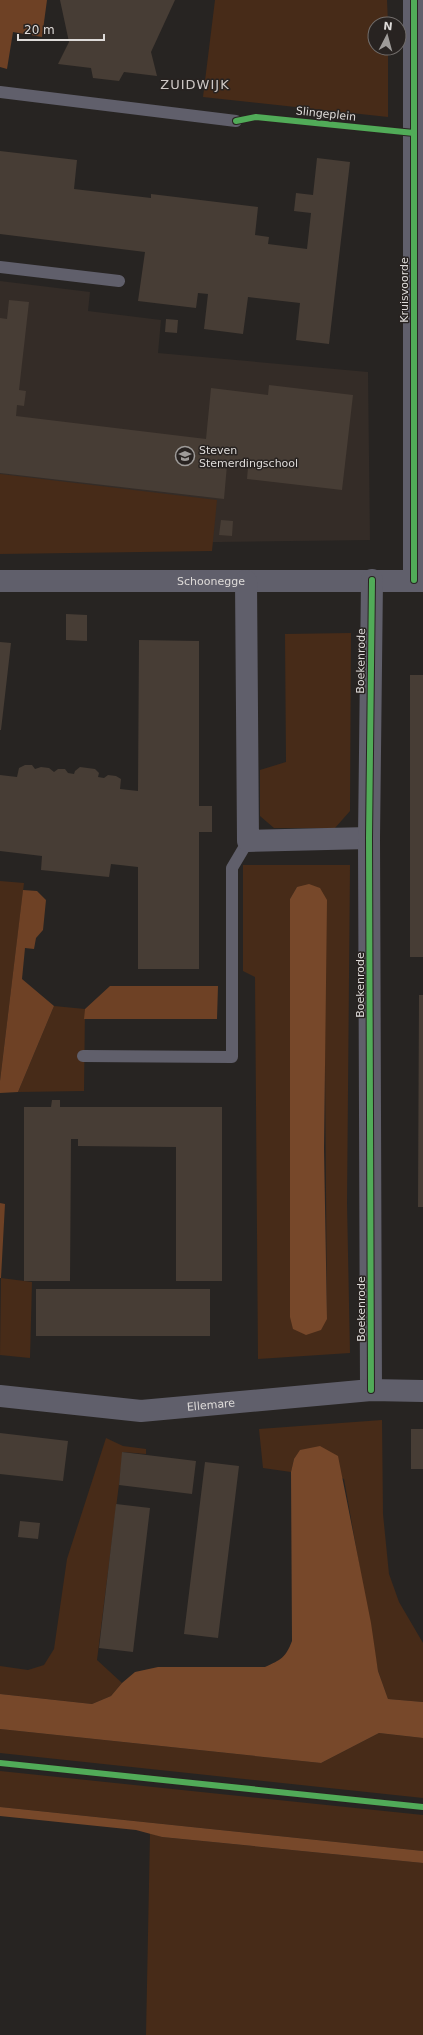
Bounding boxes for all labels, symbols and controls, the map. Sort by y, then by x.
scale bar [18,16,104,42]
north arrow [367,16,407,56]
text: N [383,20,393,33]
text: 20 m [24,23,55,37]
district label: ZUIDWIJK [160,77,230,92]
street label: Slingeplein [295,104,357,124]
street label: Kruisvoorde [398,257,411,323]
place label: Steven Stemerdingschool [199,444,298,470]
school or university icon: Steven Stemerdingschool [174,445,196,467]
street label: Schoonegge [177,575,245,588]
street label: Boekenrode [354,628,368,694]
street label: Boekenrode [354,952,367,1018]
street label: Boekenrode [355,1276,368,1342]
street label: Ellemare [186,1396,236,1413]

